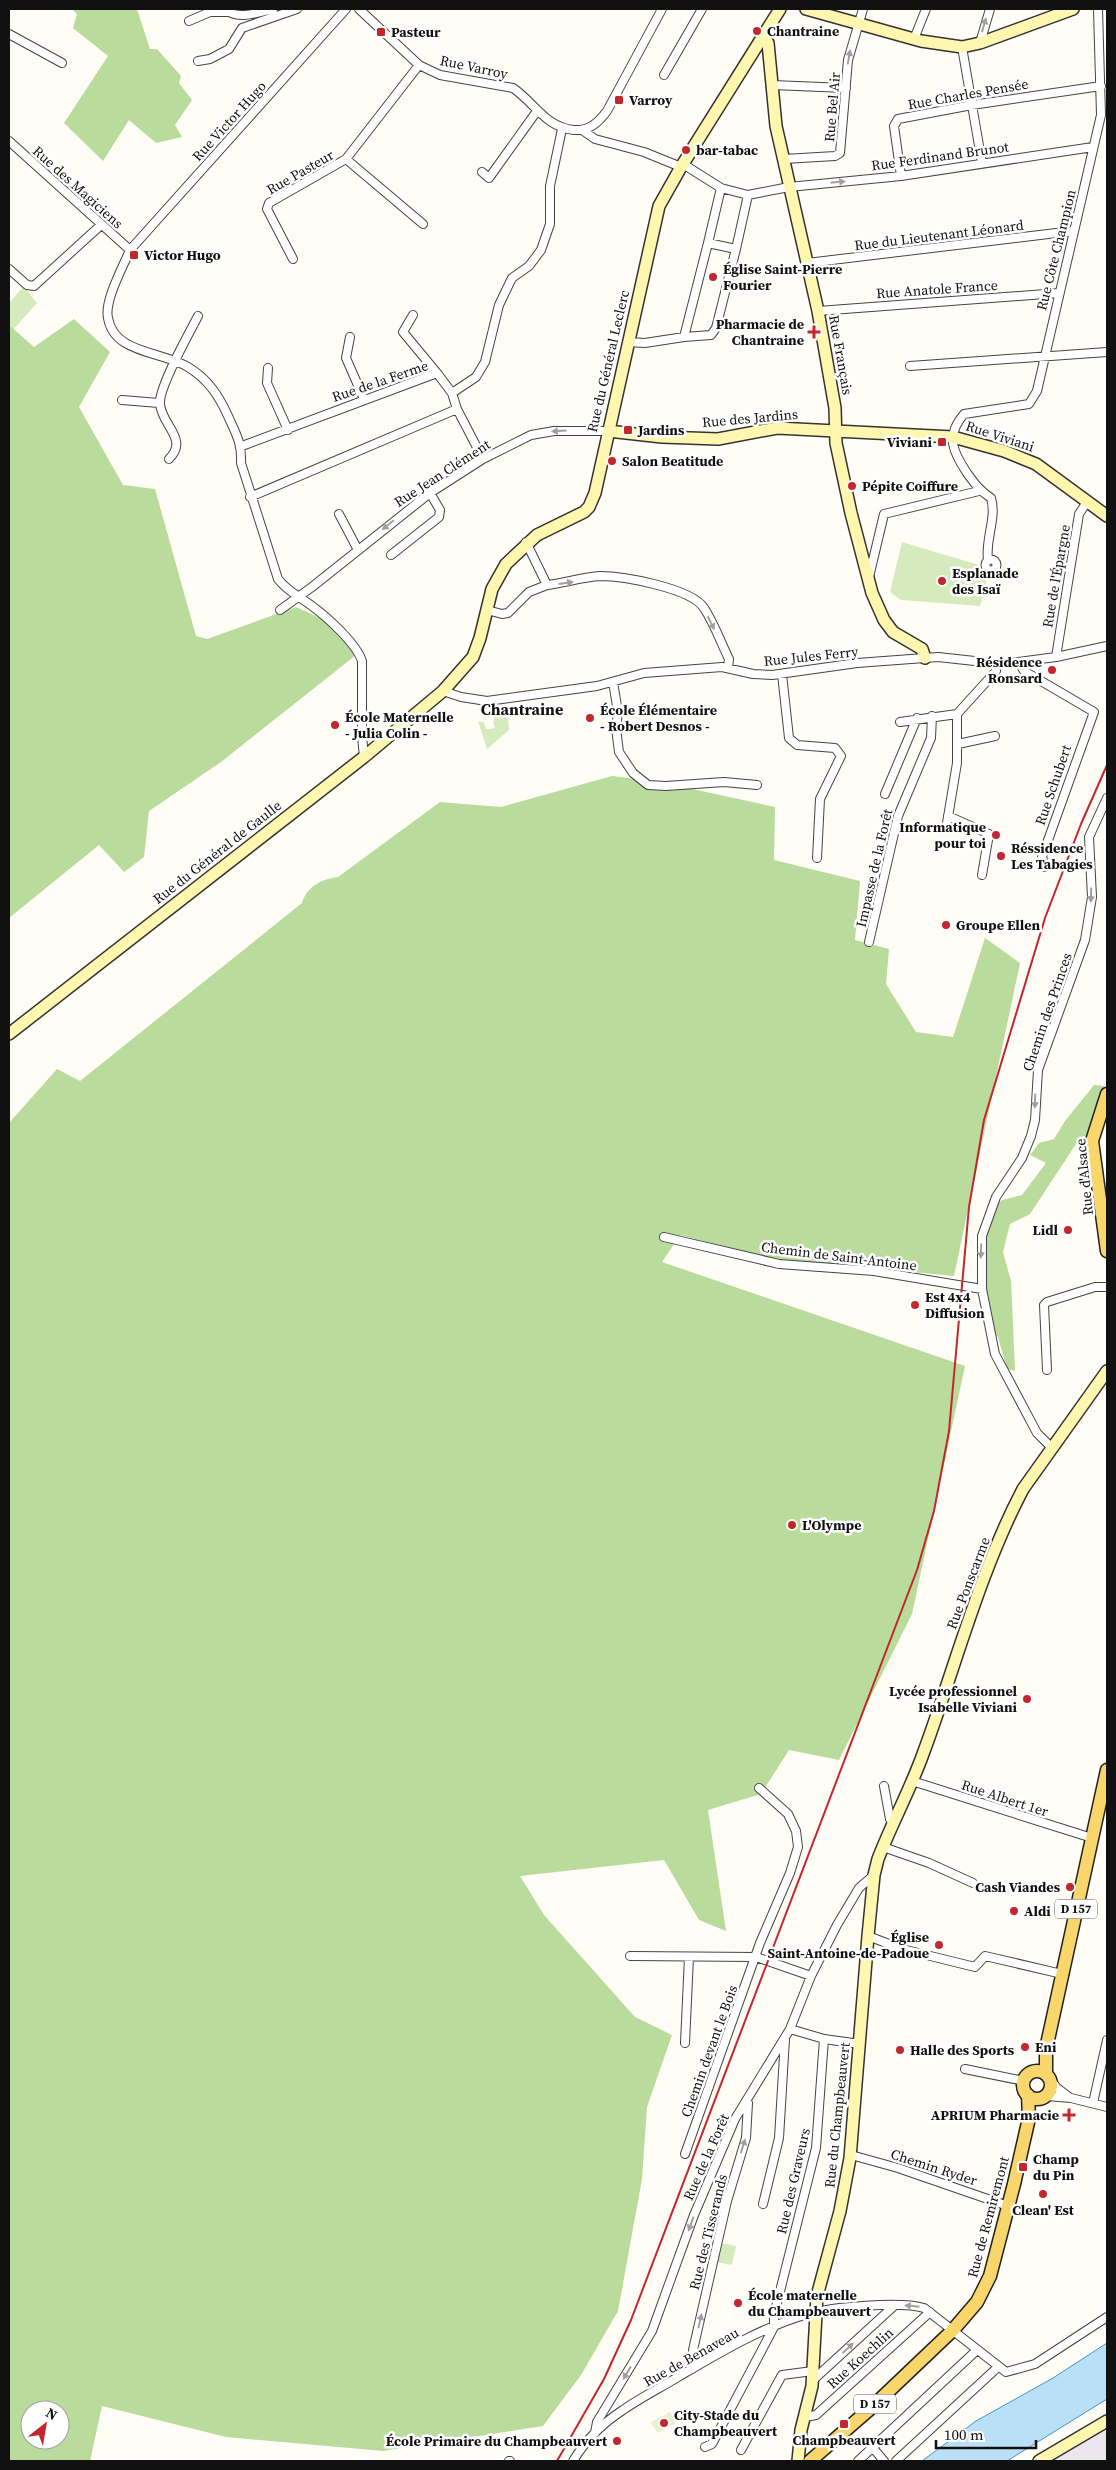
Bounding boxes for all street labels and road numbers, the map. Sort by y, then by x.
street label: Rue Varroy [438,50,511,84]
street label: Rue Bel Air [819,71,845,143]
street label: Rue Charles Pensée [906,74,1030,114]
street label: Rue Victor Hugo [187,76,271,166]
street label: Rue Ferdinand Brunot [870,136,1010,176]
street label: Rue des Magiciens [28,141,128,233]
street label: Rue Pasteur [263,145,337,199]
street label: Rue Côte Champion [1031,187,1081,313]
street label: Rue du Lieutenant Léonard [853,215,1025,255]
street label: Rue Anatole France [875,275,999,303]
street label: Rue du Général Leclerc [582,288,634,434]
street label: Rue Français [824,314,858,396]
street label: Rue de la Ferme [329,355,431,407]
street label: Rue des Jardins [701,404,799,432]
street label: Rue Viviani [963,416,1037,456]
street label: Rue Jean Clément [390,434,494,512]
street label: Rue de l'Épargne [1037,523,1075,629]
street label: Rue Jules Ferry [763,641,860,671]
street label: Rue Schubert [1030,742,1076,828]
street label: Rue du Général de Gaulle [149,796,285,908]
street label: Impasse de la Forêt [851,806,897,929]
street label: Chemin des Princes [1017,950,1077,1074]
street label: Rue d'Alsace [1070,1138,1098,1216]
street label: Chemin de Saint-Antoine [760,1237,918,1275]
street label: Rue Ponscarme [941,1534,995,1632]
street label: Rue Albert 1er [959,1775,1051,1821]
road number: D 157 [1055,1900,1097,1918]
street label: Chemin devant le Bois [676,1982,742,2120]
street label: Rue du Champbeauvert [819,2041,855,2189]
street label: Rue de la Forêt [678,2110,734,2203]
street label: Rue des Graveurs [771,2126,815,2236]
street label: Chemin Ryder [888,2144,980,2190]
street label: Rue de Remiremont [962,2154,1014,2280]
street label: Rue des Tisserands [684,2172,732,2292]
street label: Rue Koechlin [822,2322,898,2393]
street label: Rue de Benaveau [640,2323,742,2391]
road number: D 157 [854,2394,896,2414]

